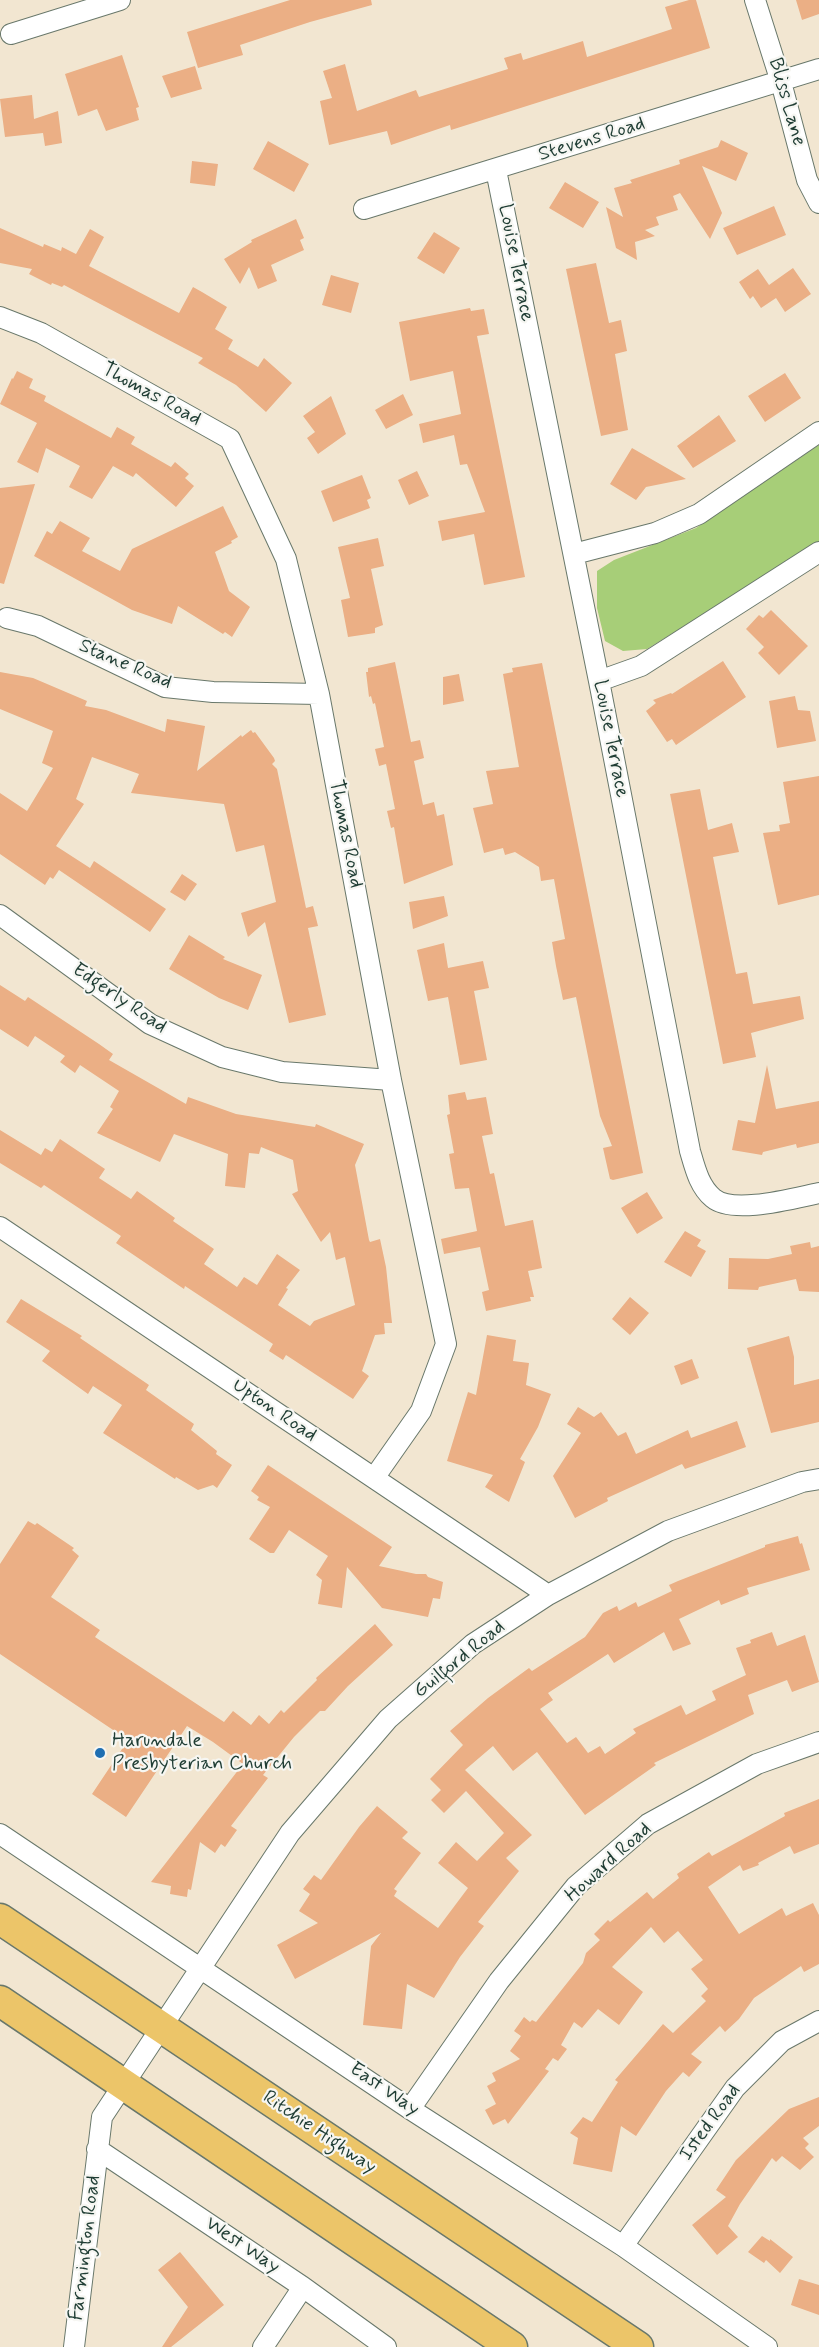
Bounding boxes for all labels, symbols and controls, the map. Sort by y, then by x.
street label: Bliss Lane [762,55,810,149]
street label: Stevens Road [536,112,648,168]
street label: Louise Terrace [492,202,538,324]
street label: Thomas Road [97,358,205,432]
street label: Stane Road [75,635,175,695]
street label: Louise Terrace [587,678,633,800]
street label: Thomas Road [323,778,367,890]
street label: Edgerly Road [67,959,171,1039]
street label: Upton Road [227,1374,321,1448]
street label: Guilford Road [409,1616,511,1704]
place label: Harundale Presbyterian Church [112,1730,292,1777]
marker: Harundale Presbyterian Church [93,1746,107,1760]
street label: Howard Road [561,1818,657,1908]
street label: East Way [344,2058,424,2122]
street label: Isted Road [675,2080,747,2166]
street label: Ritchie Highway [258,2086,380,2180]
street label: Farmington Road [65,2174,107,2322]
street label: West Way [200,2212,284,2280]

